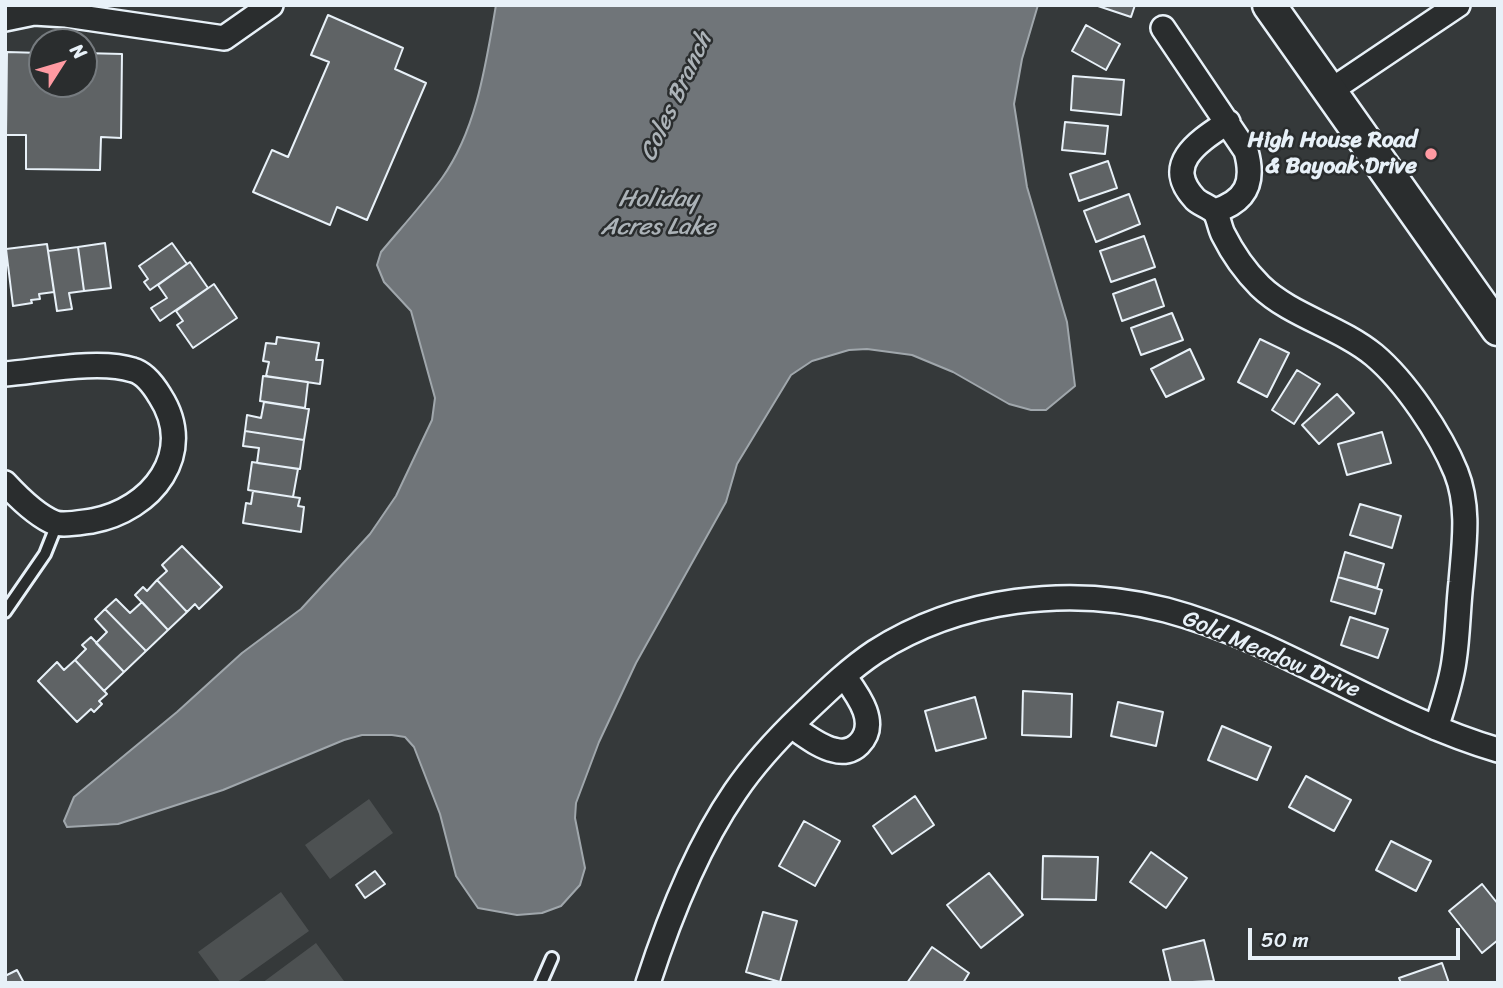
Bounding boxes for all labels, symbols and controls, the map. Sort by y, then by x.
north arrow [28,28,98,98]
water label: Coles Branch [635,28,719,166]
text: N [61,36,96,66]
place label: High House Road & Bayoak Drive [1247,127,1417,181]
marker: High House Road & Bayoak Drive [1423,146,1439,162]
water label: Holiday Acres Lake [601,186,715,242]
street label: Gold Meadow Drive [1178,605,1364,705]
scale bar [1251,914,1463,958]
text: 50 m [1261,921,1309,959]

